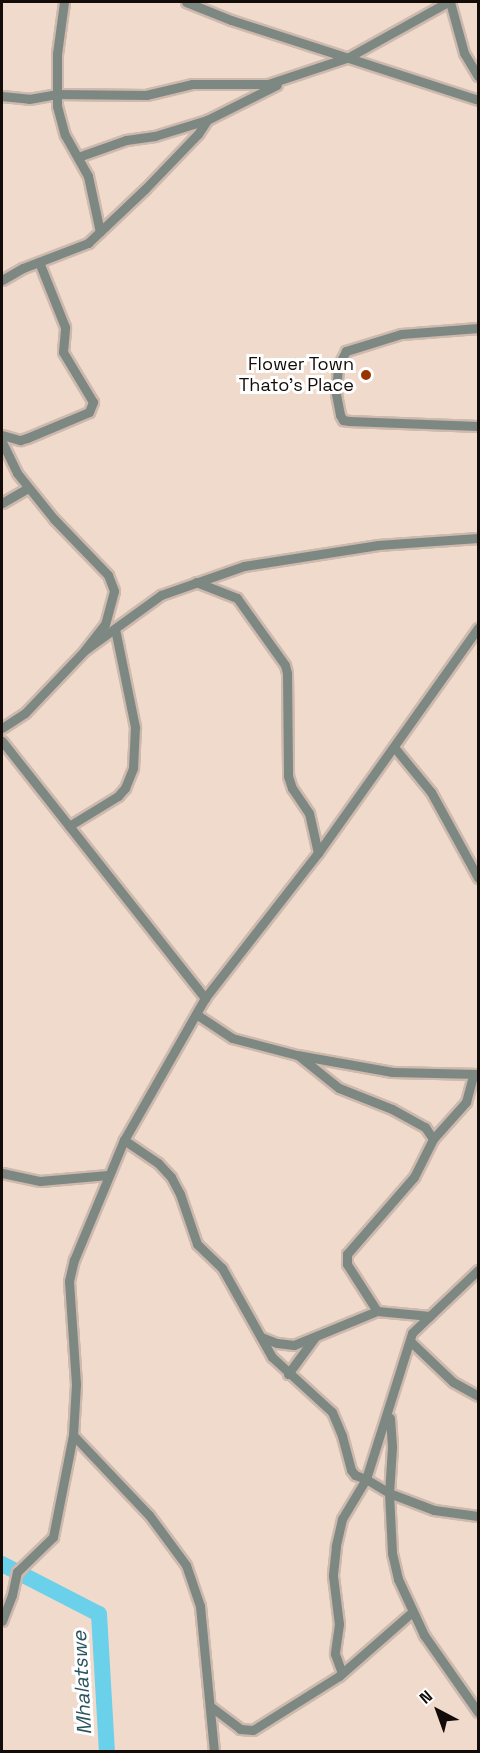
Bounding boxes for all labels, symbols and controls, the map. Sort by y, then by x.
place label: Flower Town Thato's Place [239,354,354,397]
marker: Flower Town Thato's Place [359,368,373,382]
water label: Mhalatswe [67,1630,97,1736]
north arrow [408,1681,468,1741]
text: N [415,1686,437,1708]

